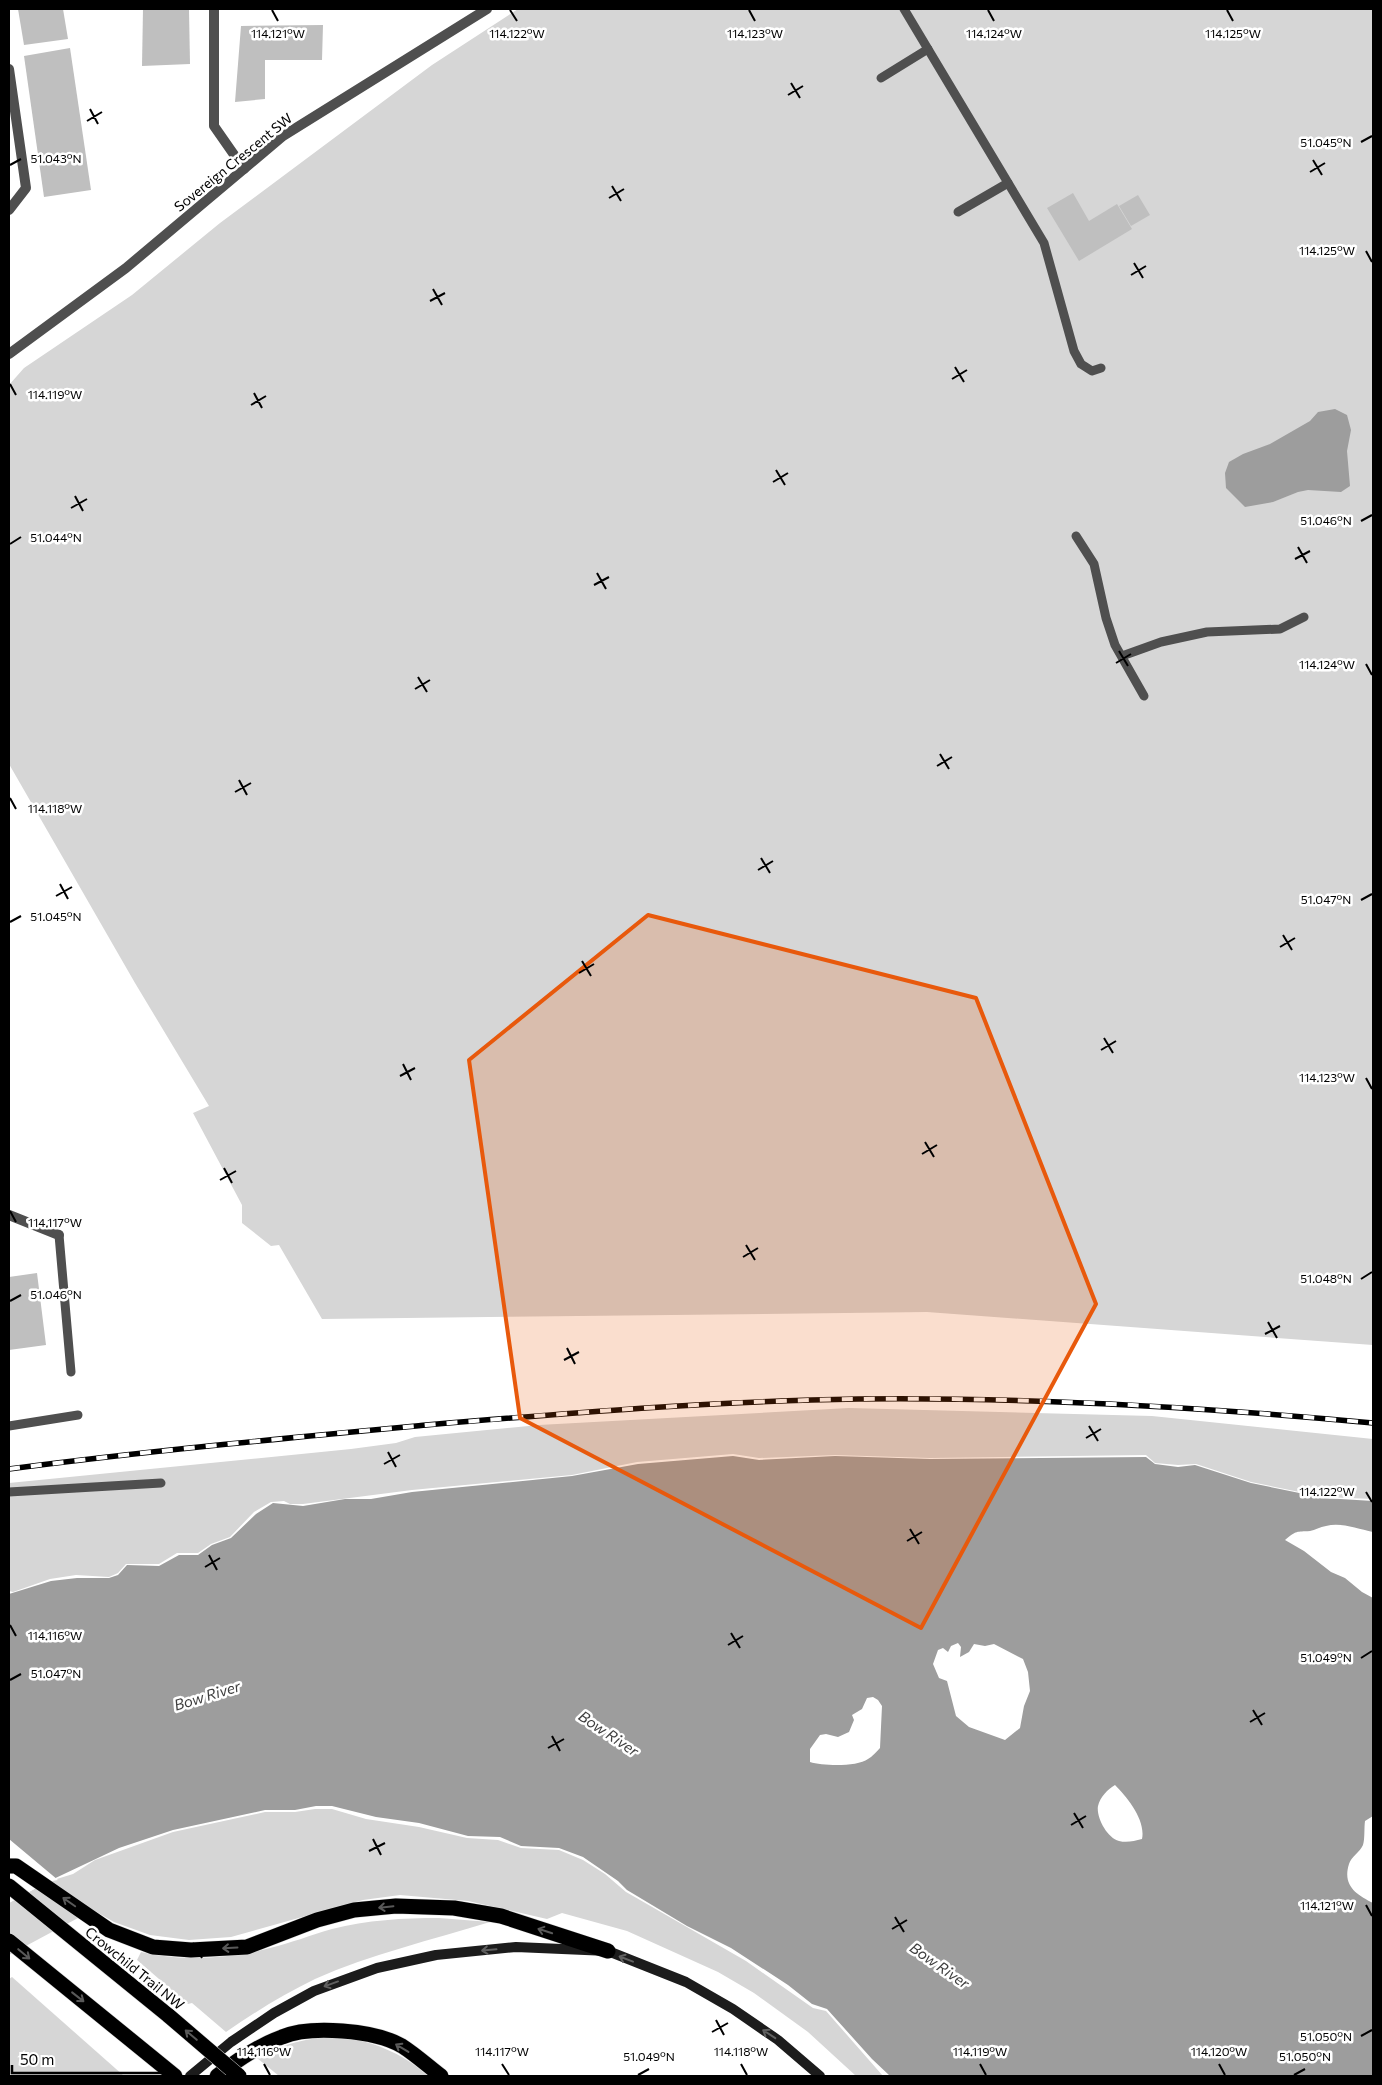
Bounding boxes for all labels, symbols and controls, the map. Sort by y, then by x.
text: 114.121°W [251,26,305,40]
text: 114.122°W [489,26,545,40]
text: 114.123°W [727,26,783,40]
text: 114.124°W [966,26,1022,40]
text: 114.125°W [1205,26,1261,40]
street label: Sovereign Crescent SW [171,109,295,215]
text: 51.045°N [1300,135,1352,149]
text: 51.043°N [30,151,82,165]
text: 114.125°W [1299,243,1355,257]
text: 114.119°W [28,387,82,401]
text: 51.046°N [1300,513,1352,527]
text: 51.044°N [30,530,82,544]
text: 114.124°W [1299,657,1355,671]
text: 114.118°W [28,801,82,815]
text: 51.047°N [1301,892,1351,906]
text: 51.045°N [30,909,82,923]
text: 114.123°W [1299,1070,1355,1084]
text: 114.117°W [28,1215,82,1229]
text: 51.048°N [1300,1271,1352,1285]
text: 51.046°N [30,1287,82,1301]
text: 114.122°W [1299,1484,1355,1498]
text: 114.116°W [28,1628,82,1642]
text: 51.049°N [1300,1650,1352,1664]
text: 51.047°N [31,1666,81,1680]
water label: Bow River [172,1676,243,1714]
water label: Bow River [576,1706,643,1760]
one-way arrow [62,1897,76,1907]
text: 114.121°W [1300,1898,1354,1912]
one-way arrow [378,1902,394,1912]
street label: Crowchild Trail NW [82,1923,188,2013]
one-way arrow [537,1925,553,1935]
water label: Bow River [907,1938,974,1993]
one-way arrow [222,1943,238,1952]
one-way arrow [482,1945,498,1955]
one-way arrow [17,1948,30,1959]
one-way arrow [619,1953,634,1963]
one-way arrow [324,1980,340,1990]
one-way arrow [71,1992,84,2003]
one-way arrow [184,2029,197,2040]
one-way arrow [763,2029,777,2039]
text: 51.050°N [1300,2029,1352,2043]
scale bar [12,2042,160,2074]
one-way arrow [395,2042,409,2053]
text: 114.116°W [237,2044,291,2058]
text: 114.117°W [475,2044,529,2058]
text: 114.118°W [714,2044,768,2058]
text: 114.119°W [953,2044,1007,2058]
text: 114.120°W [1191,2044,1247,2058]
text: 51.049°N [623,2049,675,2063]
text: 51.050°N [1279,2049,1331,2063]
text: 50 m [20,2050,54,2068]

